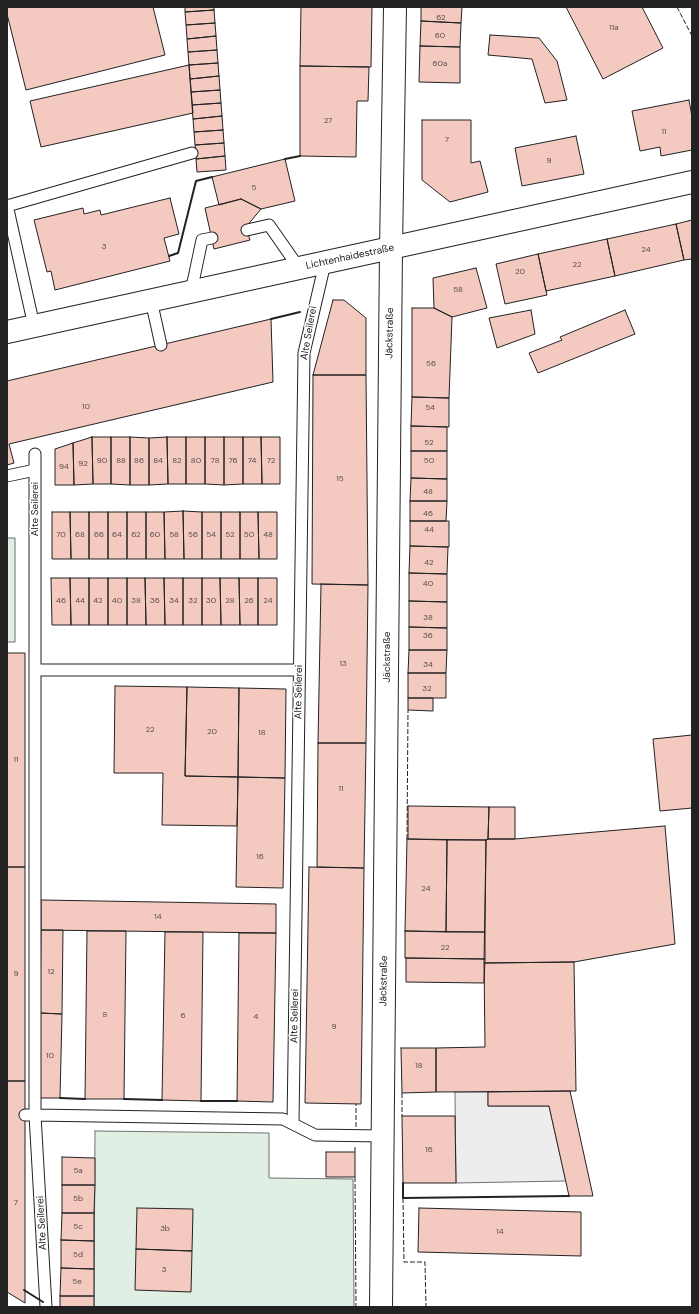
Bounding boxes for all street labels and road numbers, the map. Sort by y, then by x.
street label: Lichtenhaidestraße [305,242,395,272]
street label: Alte Seilerei [298,305,320,361]
street label: Jäckstraße [384,307,396,359]
street label: Alte Seilerei [29,482,41,536]
street label: Jäckstraße [381,632,393,682]
street label: Alte Seilerei [293,665,305,719]
street label: Jäckstraße [378,955,390,1007]
street label: Alte Seilerei [289,989,301,1043]
street label: Alte Seilerei [35,1196,49,1250]

